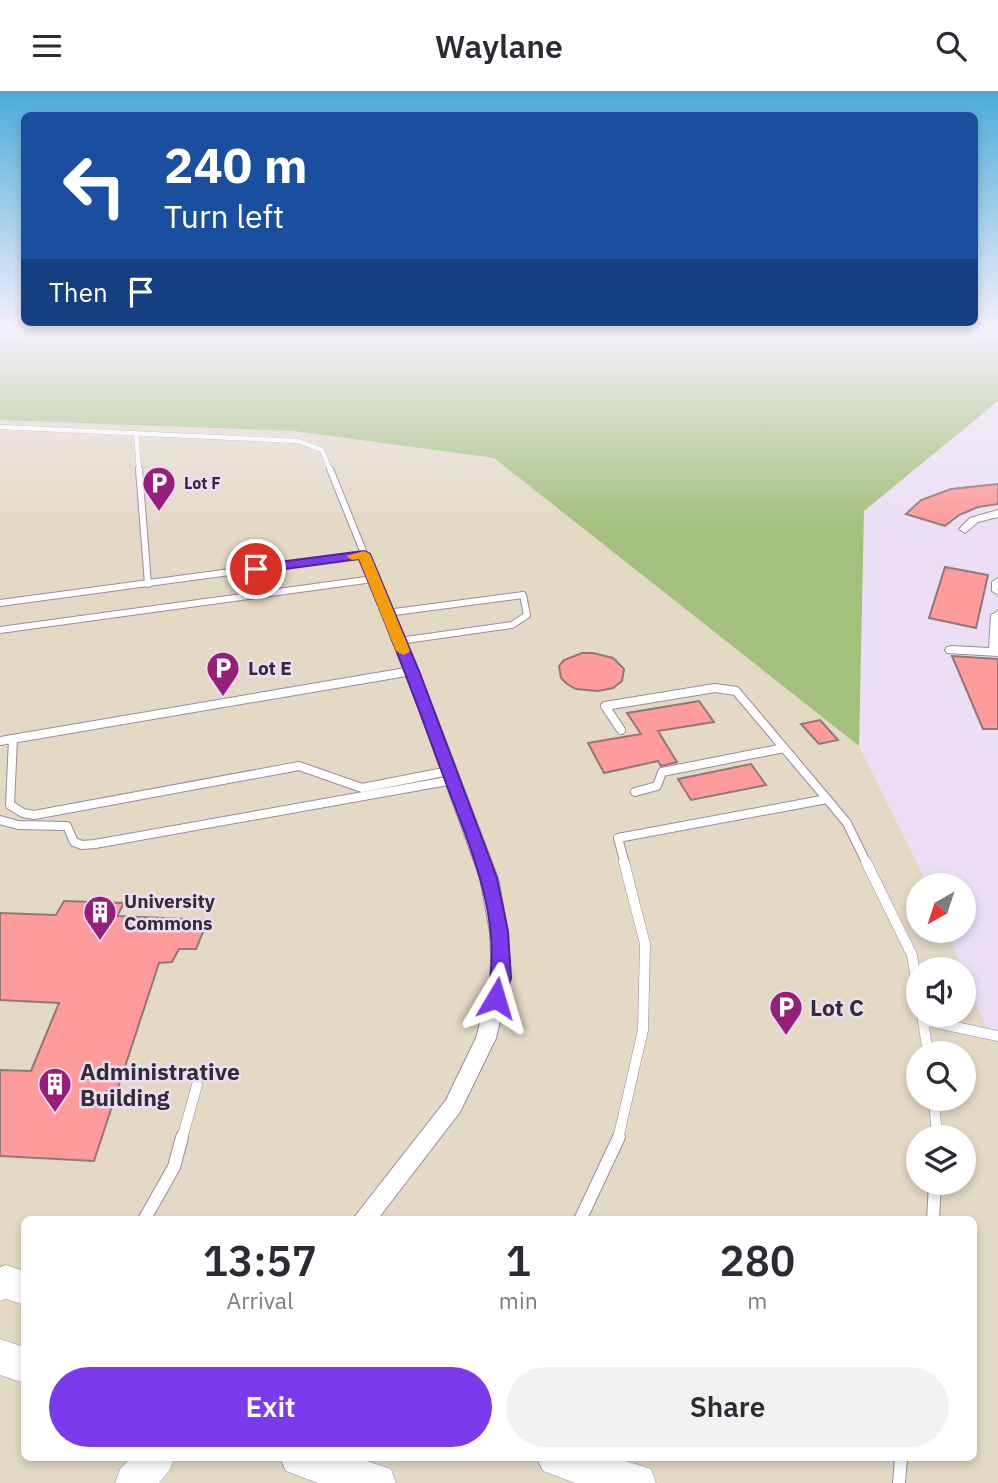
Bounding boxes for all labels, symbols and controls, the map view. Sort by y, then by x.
text: Waylane [435,25,563,67]
icon: menu [28,27,66,65]
icon: search [932,27,970,65]
text: 240 m [164,133,308,196]
icon: left [49,140,140,231]
text: Turn left [164,195,284,237]
icon: arrive [122,273,160,311]
text: Then [49,275,108,309]
parking icon: Lot F [140,464,178,513]
place label: Lot F [184,473,221,493]
pin [226,539,286,599]
icon: arrive [237,550,275,588]
parking icon: Lot E [204,649,242,698]
place label: Lot E [248,656,292,680]
north arrow [906,873,976,943]
map controls [906,873,976,1195]
place label: University Commons [124,889,216,935]
building icon: University Commons [81,893,119,942]
button: sound [906,957,976,1027]
position arrow [459,961,533,1035]
parking icon: Lot C [767,988,805,1037]
place label: Lot C [810,992,864,1022]
button: search [906,1041,976,1111]
place label: Administrative Building [80,1056,240,1112]
building icon: Administrative Building [36,1065,74,1114]
button: layers [906,1125,976,1195]
text: 13:57 [203,1233,317,1288]
text: 1 [506,1233,531,1288]
text: 280 [720,1233,795,1288]
text: Arrival [226,1285,293,1315]
text: min [499,1285,538,1315]
text: m [747,1285,767,1315]
button: Exit [49,1367,492,1447]
button: Share [506,1367,949,1447]

